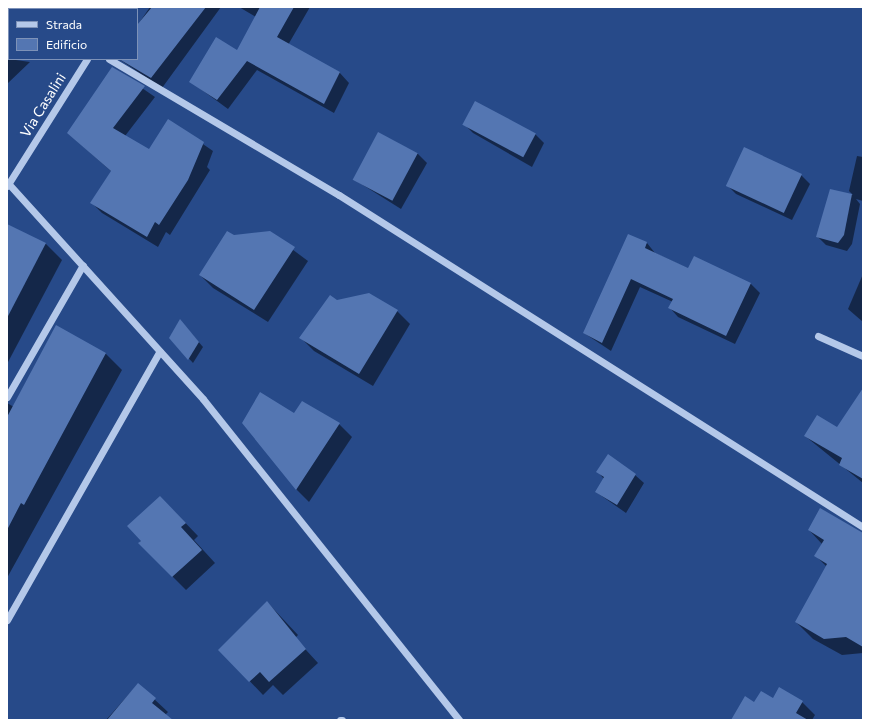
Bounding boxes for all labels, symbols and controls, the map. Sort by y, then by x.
legend [8,8,138,60]
text: Strada [46,17,82,31]
text: Edificio [46,37,87,51]
street label: Via Casalini [17,70,69,140]

